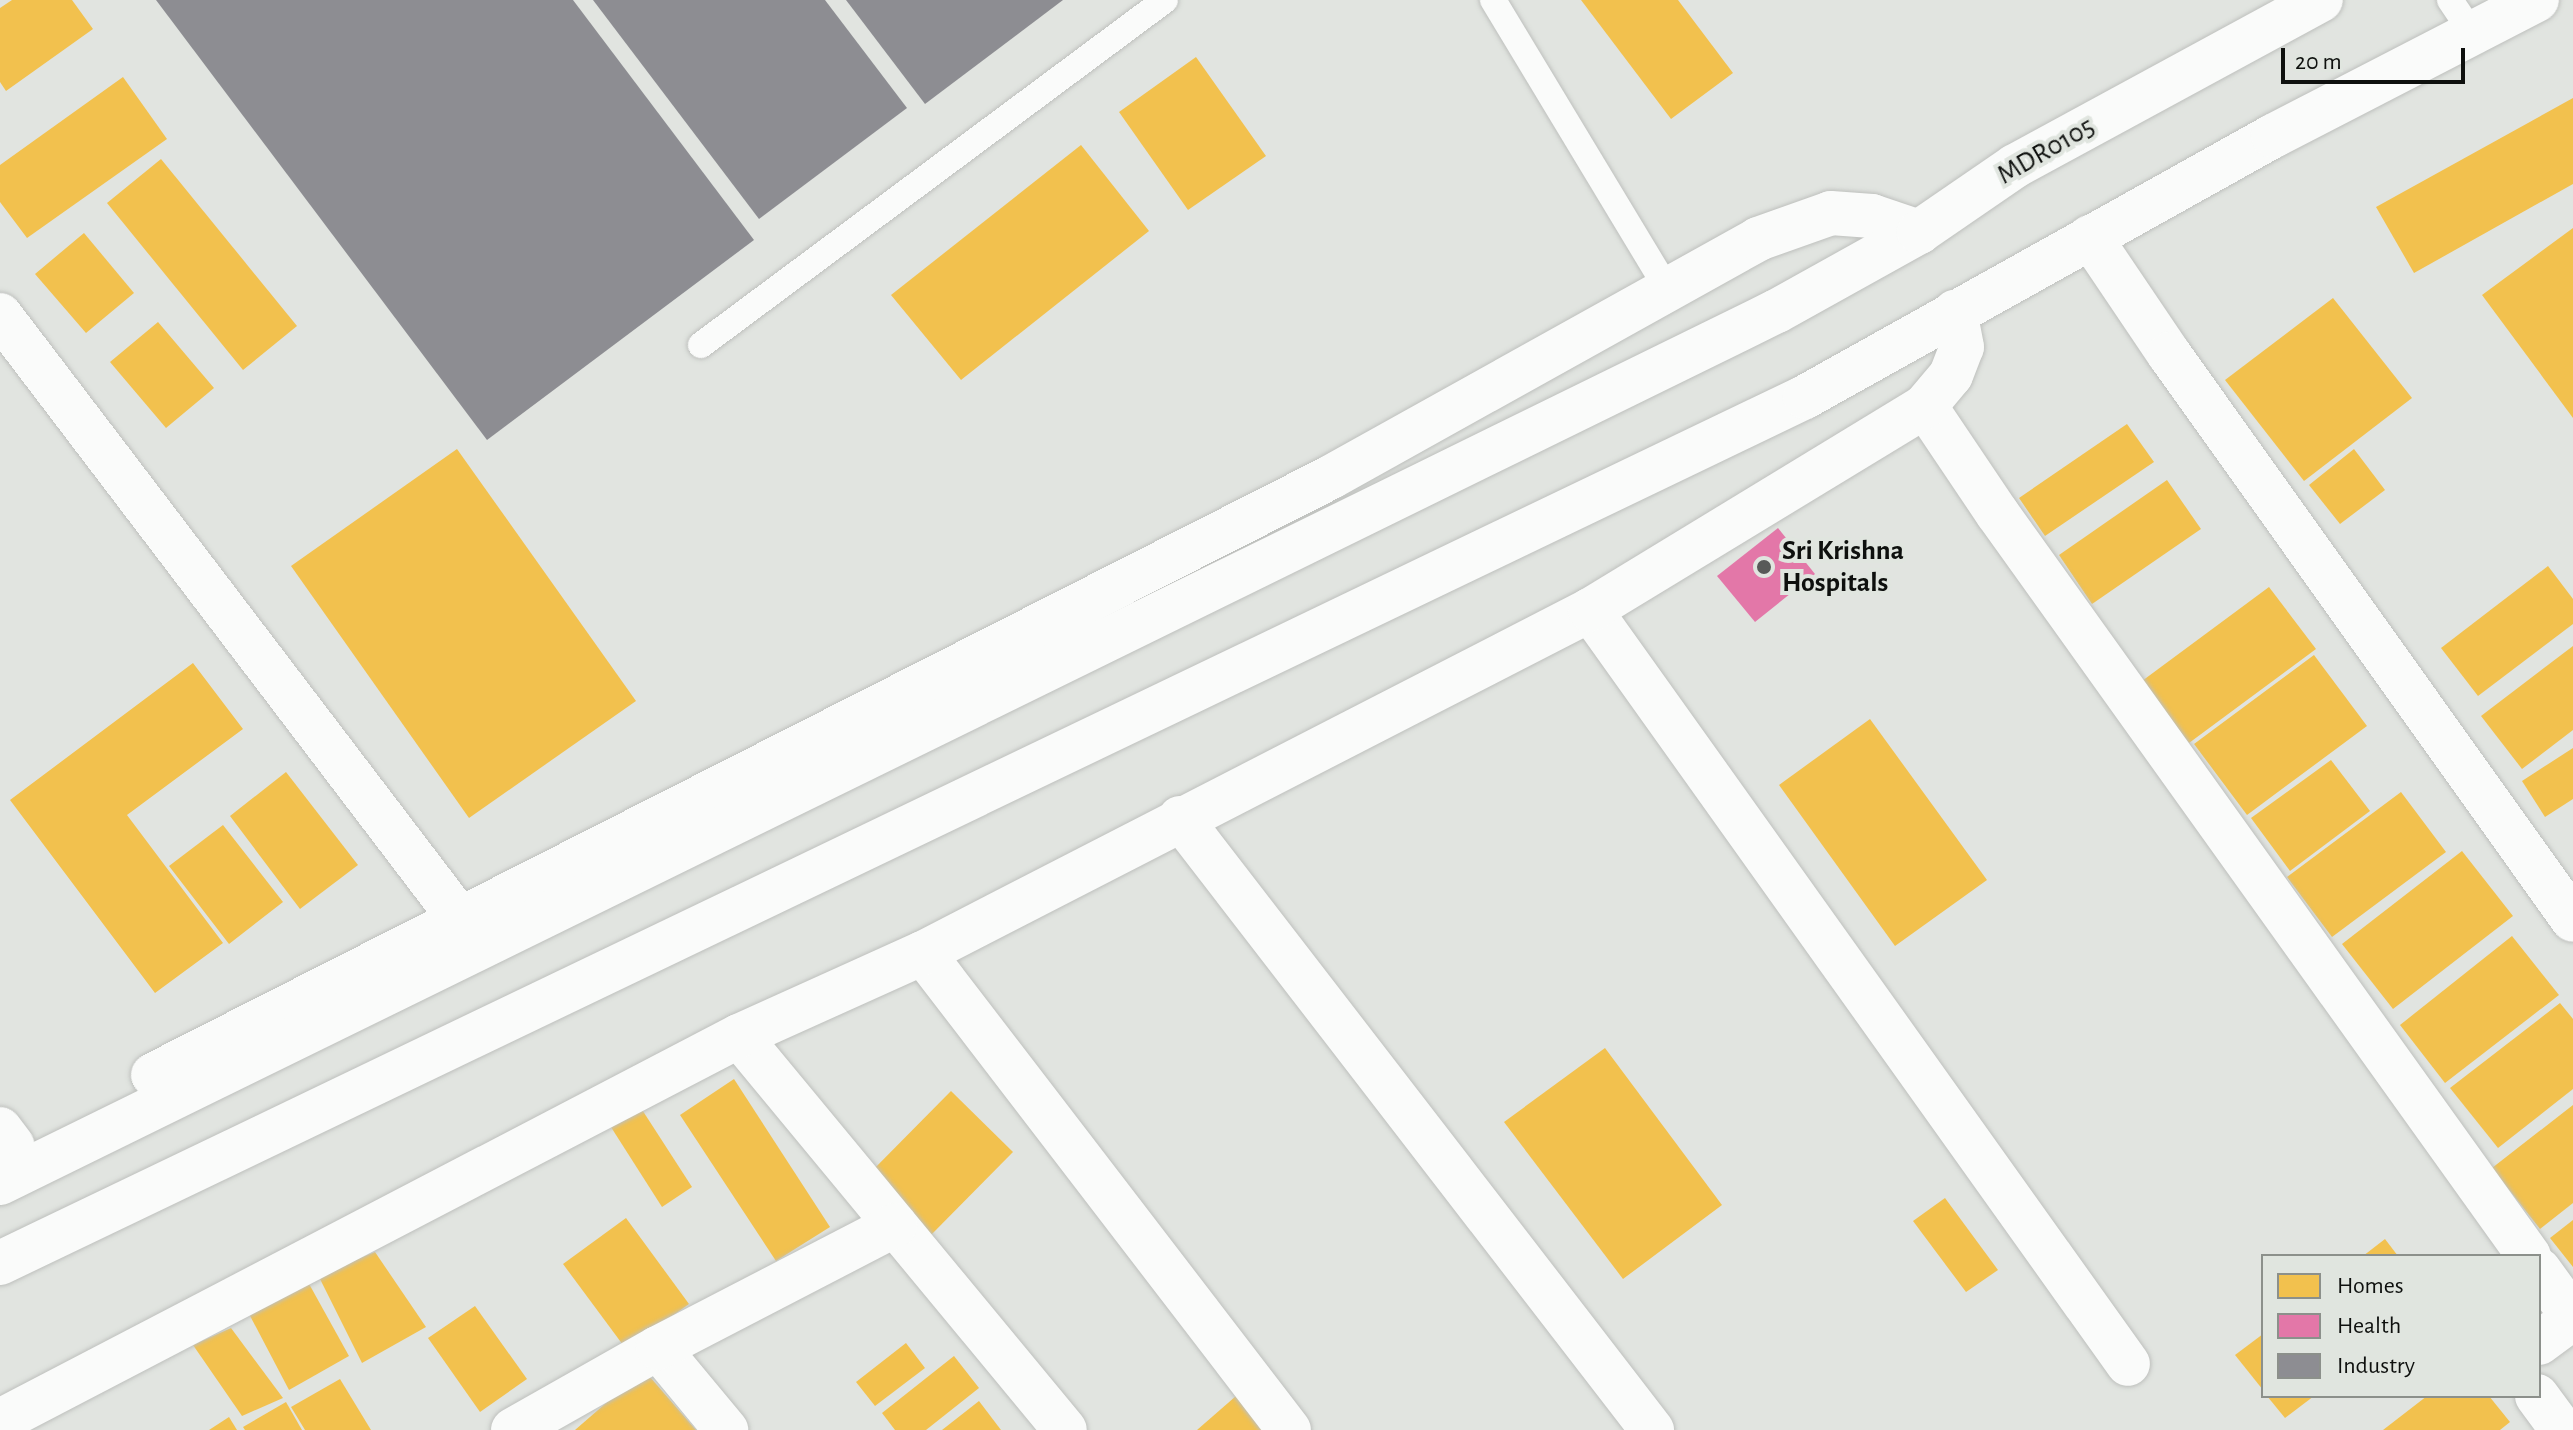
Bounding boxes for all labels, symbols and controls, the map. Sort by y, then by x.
scale bar [2285,32,2469,82]
text: 20 m [2295,50,2342,74]
street label: MDR0105 [1991,110,2101,192]
place label: Sri Krishna Hospitals [1782,534,1904,600]
marker: Sri Krishna Hospitals [1753,556,1775,578]
legend [2261,1254,2541,1398]
text: Homes [2337,1274,2404,1298]
text: Health [2337,1314,2401,1338]
text: Industry [2337,1354,2415,1378]

